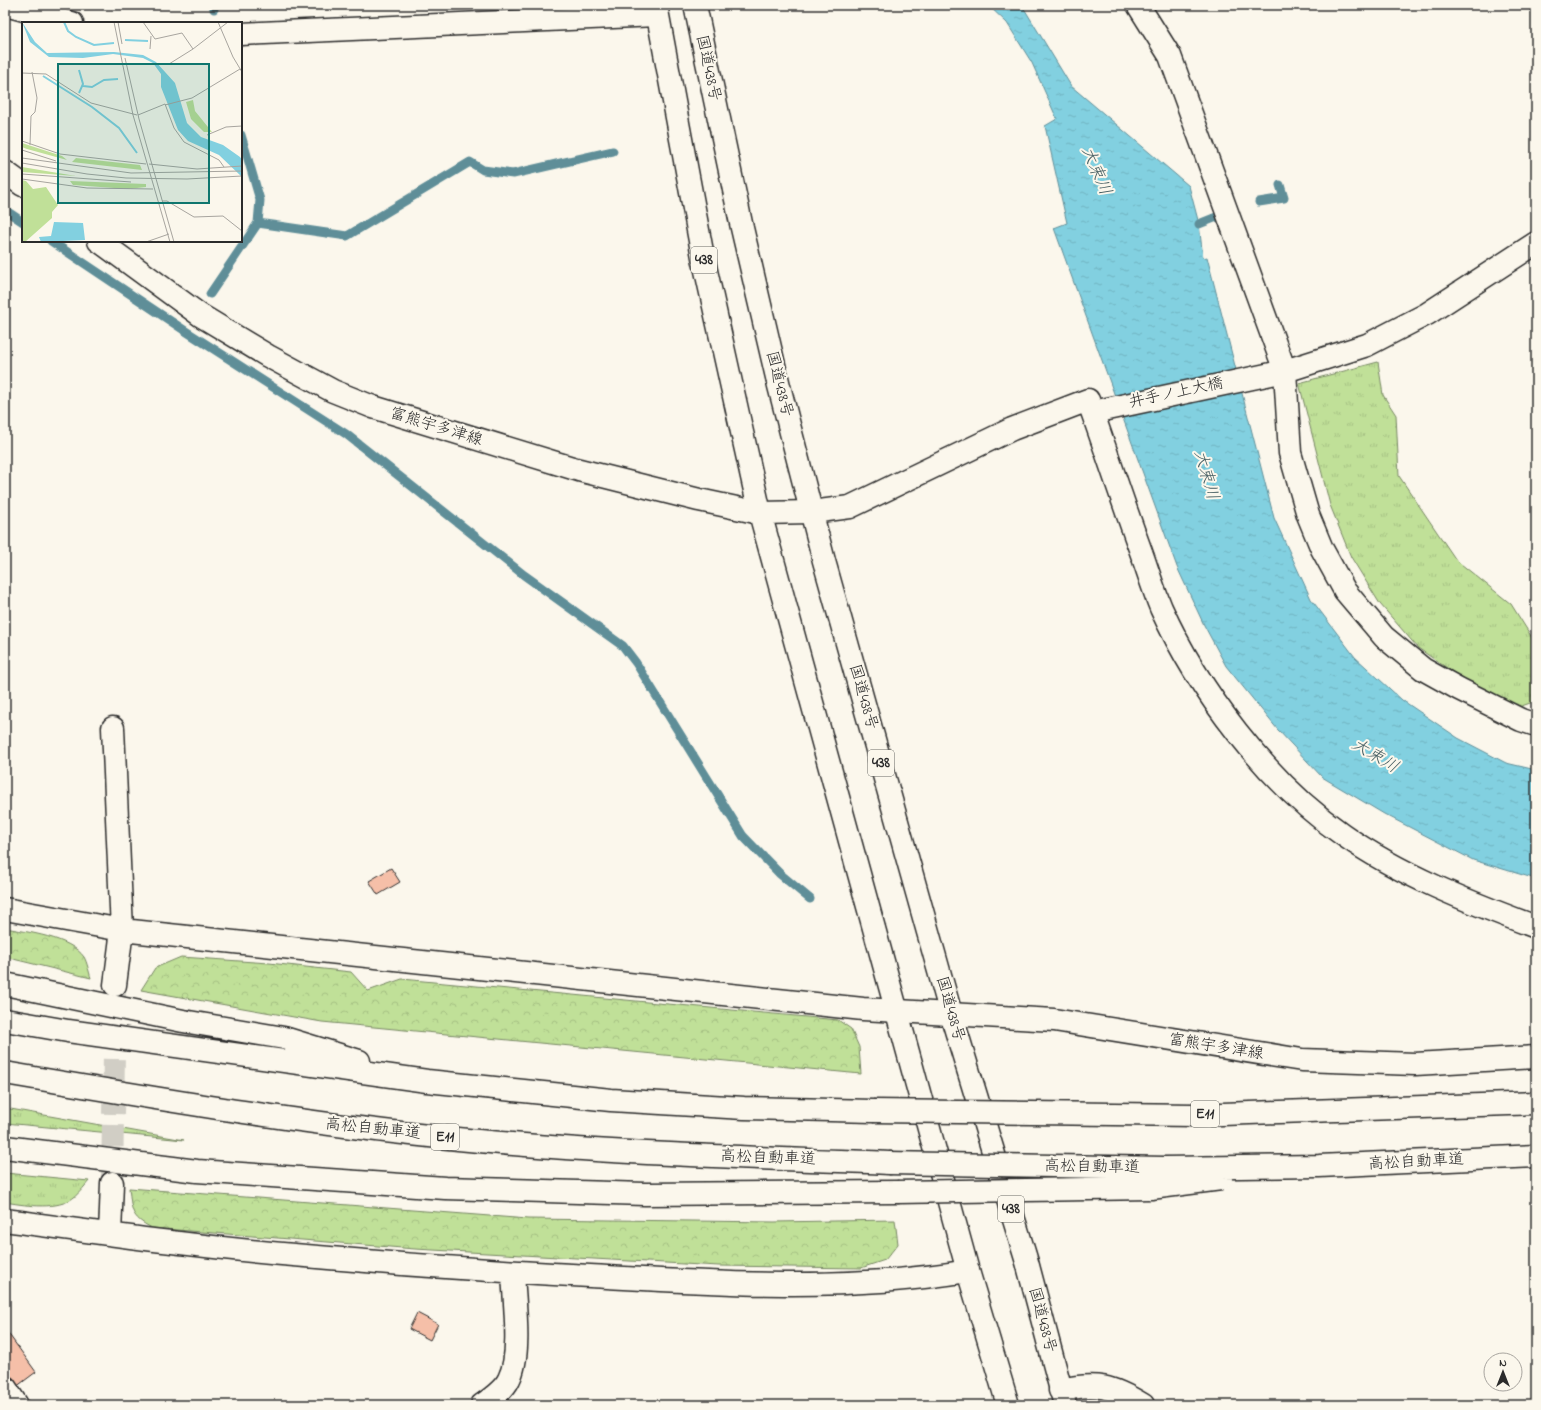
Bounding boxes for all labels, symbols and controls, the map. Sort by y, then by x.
inset map [22,22,242,242]
street label: 国道438号 [689,33,727,103]
water label: 大束川 [1075,143,1117,199]
road number: 438 [691,247,717,273]
street label: 国道438号 [759,348,799,420]
street label: 井手ノ上大橋 [1127,371,1225,415]
street label: 富熊宇多津線 [387,401,485,453]
water label: 大束川 [1187,447,1225,503]
street label: 国道438号 [842,661,884,733]
water label: 大束川 [1347,732,1403,780]
road number: 438 [868,750,894,776]
street label: 国道438号 [929,973,971,1045]
street label: 富熊宇多津線 [1167,1028,1265,1066]
road number: E11 [1191,1101,1219,1127]
street label: 高松自動車道 [324,1112,422,1146]
road number: E11 [431,1124,459,1150]
street label: 高松自動車道 [720,1144,816,1172]
street label: 高松自動車道 [1367,1148,1465,1176]
street label: 高松自動車道 [1044,1154,1140,1180]
road number: 438 [998,1196,1024,1222]
street label: 国道438号 [1022,1284,1062,1356]
north arrow [1483,1352,1523,1392]
text: N [1499,1355,1507,1371]

